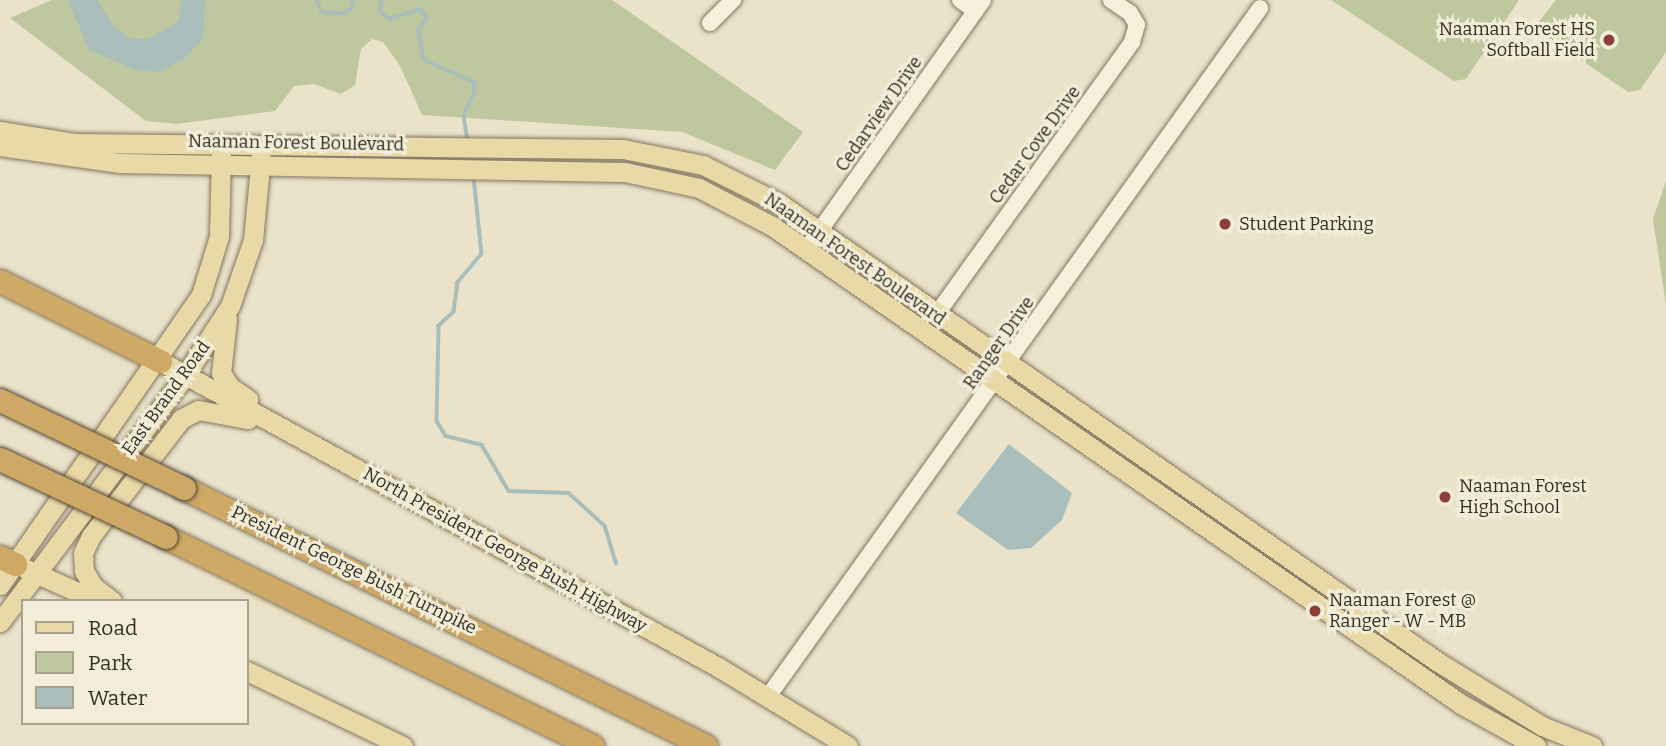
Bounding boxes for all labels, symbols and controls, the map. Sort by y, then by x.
place label: Naaman Forest HS Softball Field [1439,19,1595,61]
marker: Naaman Forest HS Softball Field [1601,32,1617,48]
street label: Cedarview Drive [831,52,927,176]
street label: Cedar Cove Drive [985,82,1085,208]
street label: Naaman Forest Boulevard [188,130,404,156]
street label: Naaman Forest Boulevard [760,188,950,330]
place label: Student Parking [1239,213,1374,235]
marker: Student Parking [1217,216,1233,232]
street label: Ranger Drive [959,292,1039,394]
street label: East Brand Road [117,337,215,459]
street label: North President George Bush Highway [360,463,650,637]
place label: Naaman Forest High School [1459,476,1587,518]
marker: Naaman Forest High School [1437,489,1453,505]
street label: President George Bush Turnpike [228,501,480,639]
place label: Naaman Forest @ Ranger - W - MB [1329,590,1476,632]
legend [21,599,248,725]
marker: Naaman Forest @ Ranger - W - MB [1307,603,1323,619]
text: Road [88,615,137,641]
text: Park [88,650,132,676]
text: Water [88,685,147,711]

